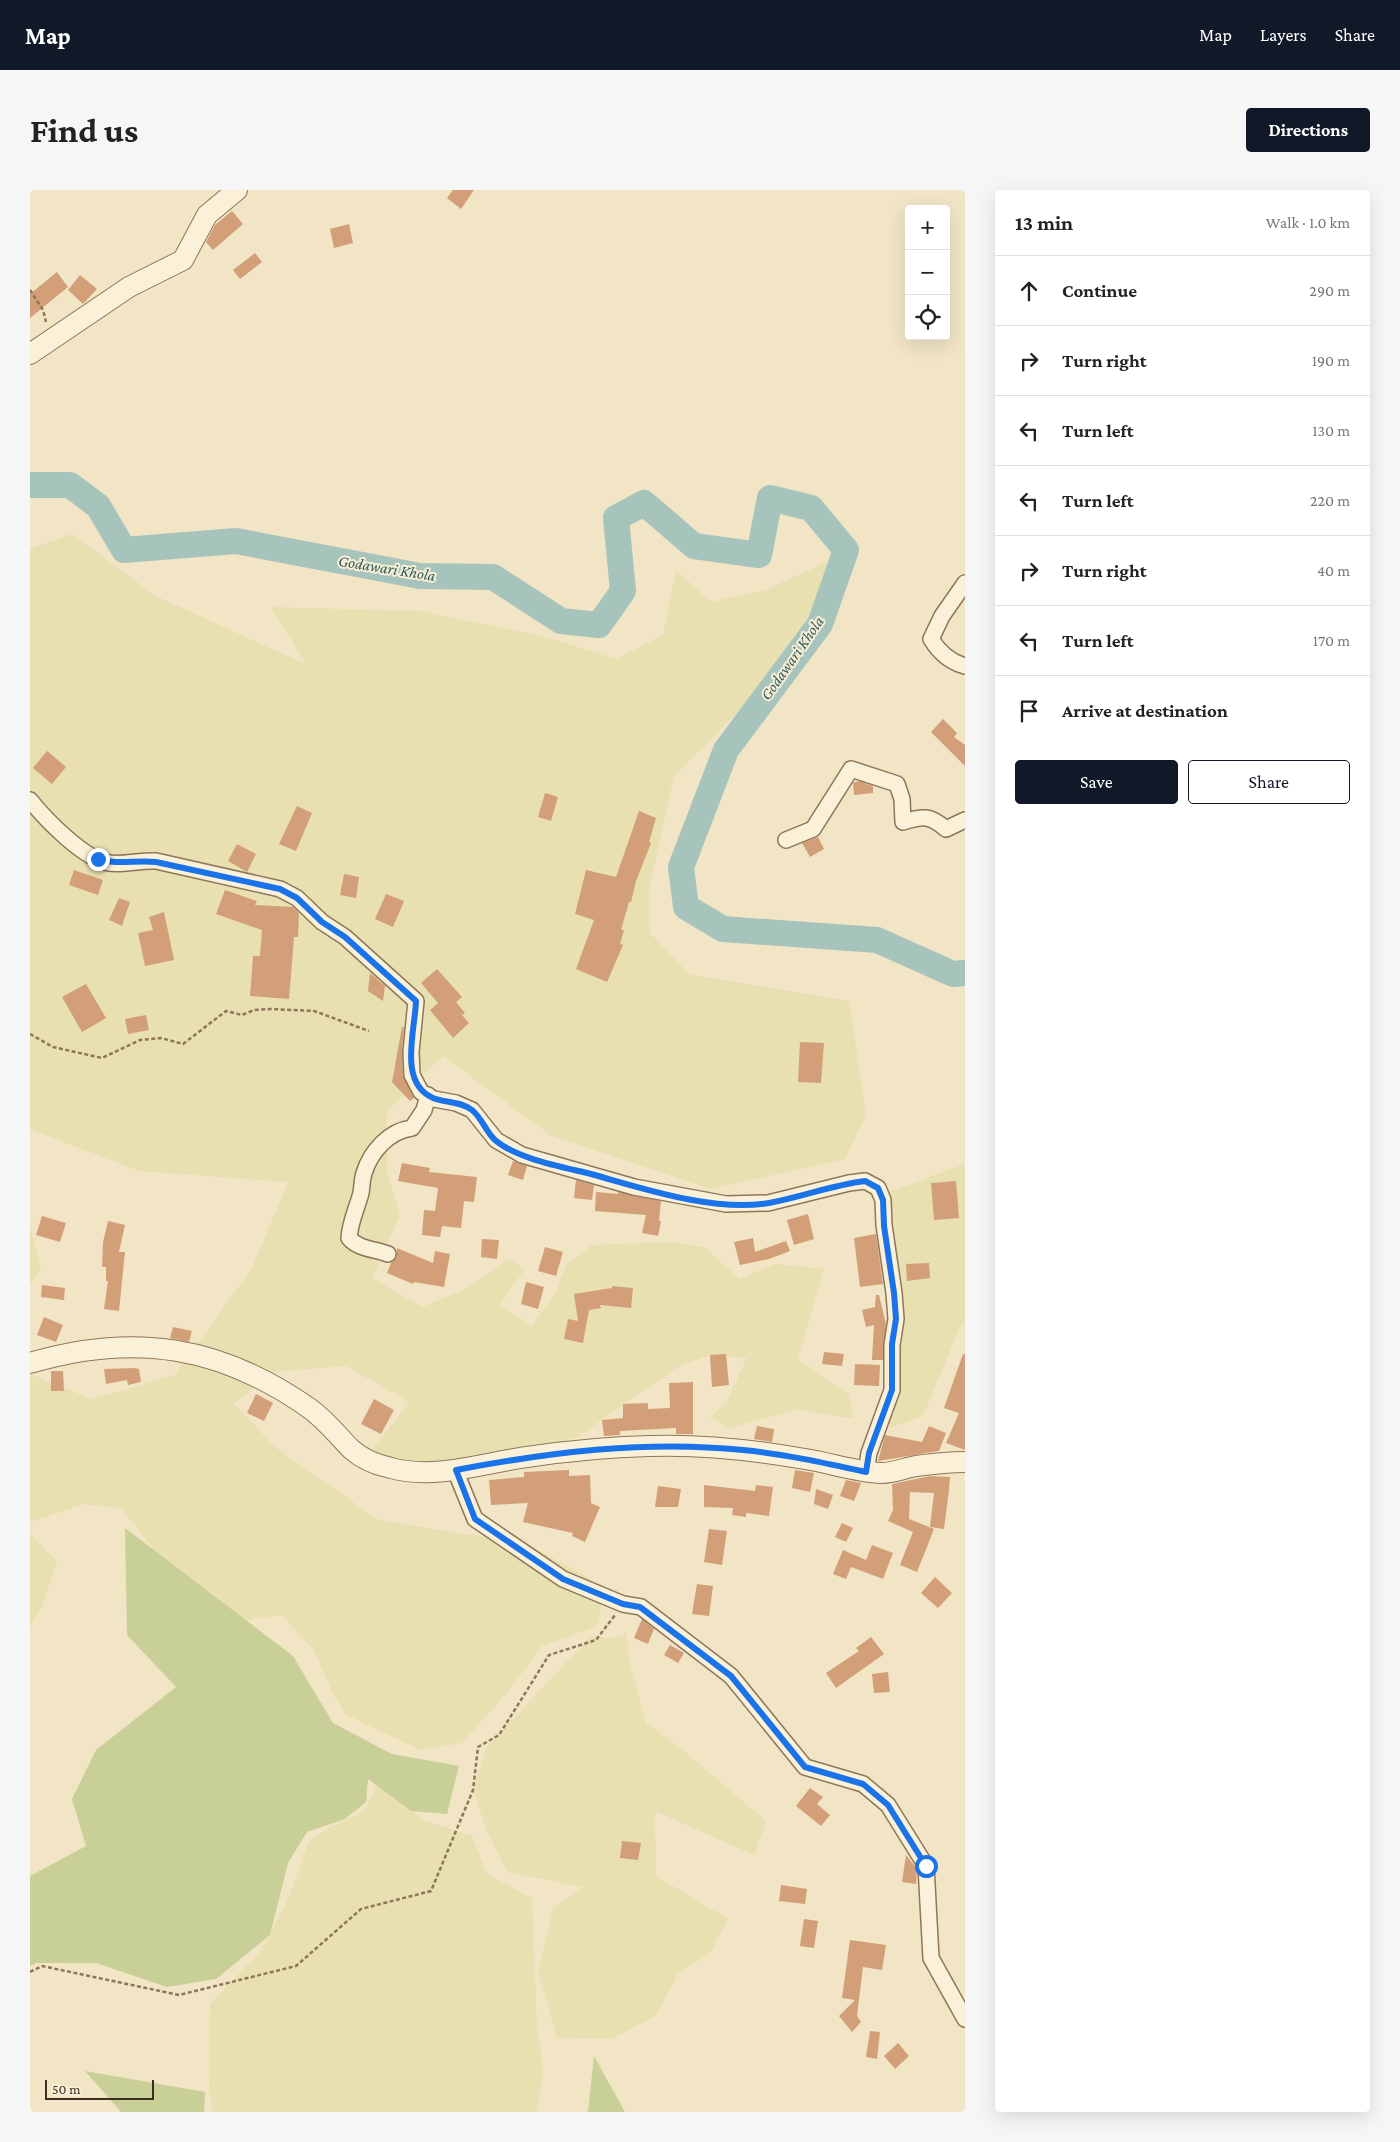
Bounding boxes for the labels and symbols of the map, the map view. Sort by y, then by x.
water label: Godawari Khola [337,552,437,584]
water label: Godawari Khola [757,613,827,703]
route end [87,848,110,871]
route start [915,1855,938,1878]
scale bar [45,2077,154,2100]

